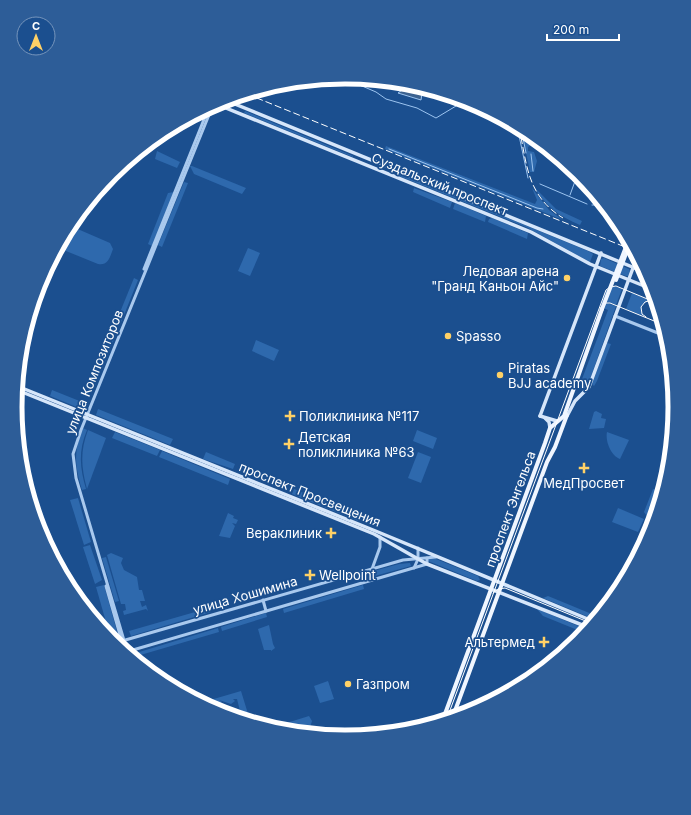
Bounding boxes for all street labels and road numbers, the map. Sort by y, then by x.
street label: Суздальский проспект [369,149,511,219]
street label: улица Композиторов [62,307,126,437]
street label: проспект Энгельса [482,449,538,569]
street label: проспект Просвещения [237,458,383,530]
street label: улица Хошимина [191,572,299,618]

